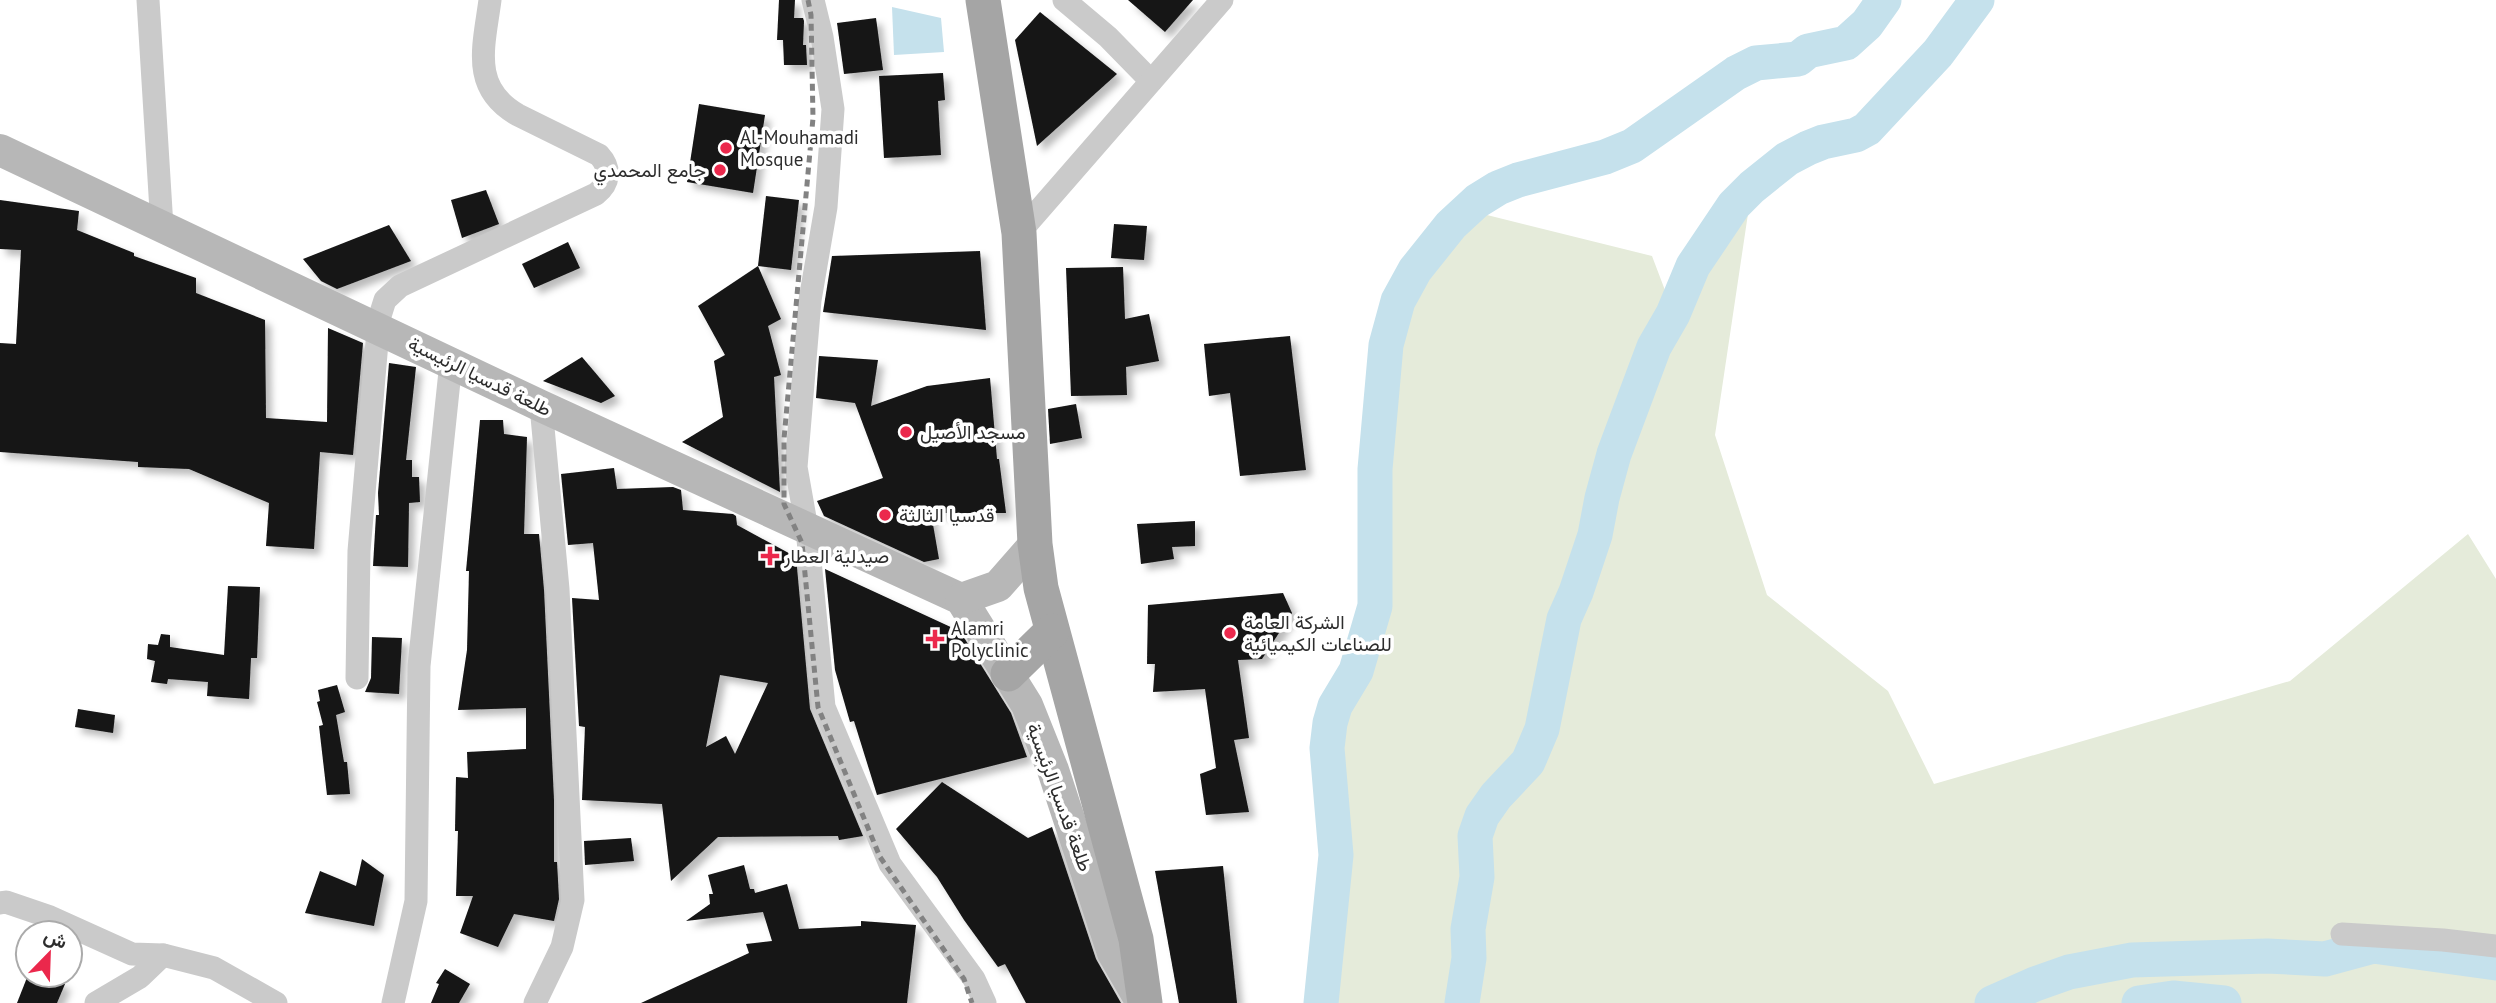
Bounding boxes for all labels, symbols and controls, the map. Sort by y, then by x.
place label: Al-Mouhamadi Mosque [740,125,859,171]
marker: Al-Mouhamadi Mosque [718,140,734,156]
place label: جامع المحمدي [594,158,706,186]
marker: جامع المحمدي [712,162,728,178]
street label: طلعة قدسيا الرئيسية [404,331,556,421]
place label: مسجد الأصيل [920,420,1026,444]
marker: مسجد الأصيل [898,424,914,440]
place label: قدسيا الثالثة [899,503,994,527]
marker: قدسيا الثالثة [877,507,893,523]
place label: صيدلية العطار [783,544,889,568]
marker: صيدلية العطار [762,548,778,564]
place label: الشركة العامة للصناعات الكيميائية [1244,610,1392,656]
place label: Alamri Polyclinic [951,616,1029,662]
marker: الشركة العامة للصناعات الكيميائية [1222,625,1238,641]
marker: Alamri Polyclinic [925,629,945,649]
street label: طلعة قدسيا الرئيسية [1022,719,1098,875]
north arrow [14,919,84,989]
text: ش [40,923,71,954]

